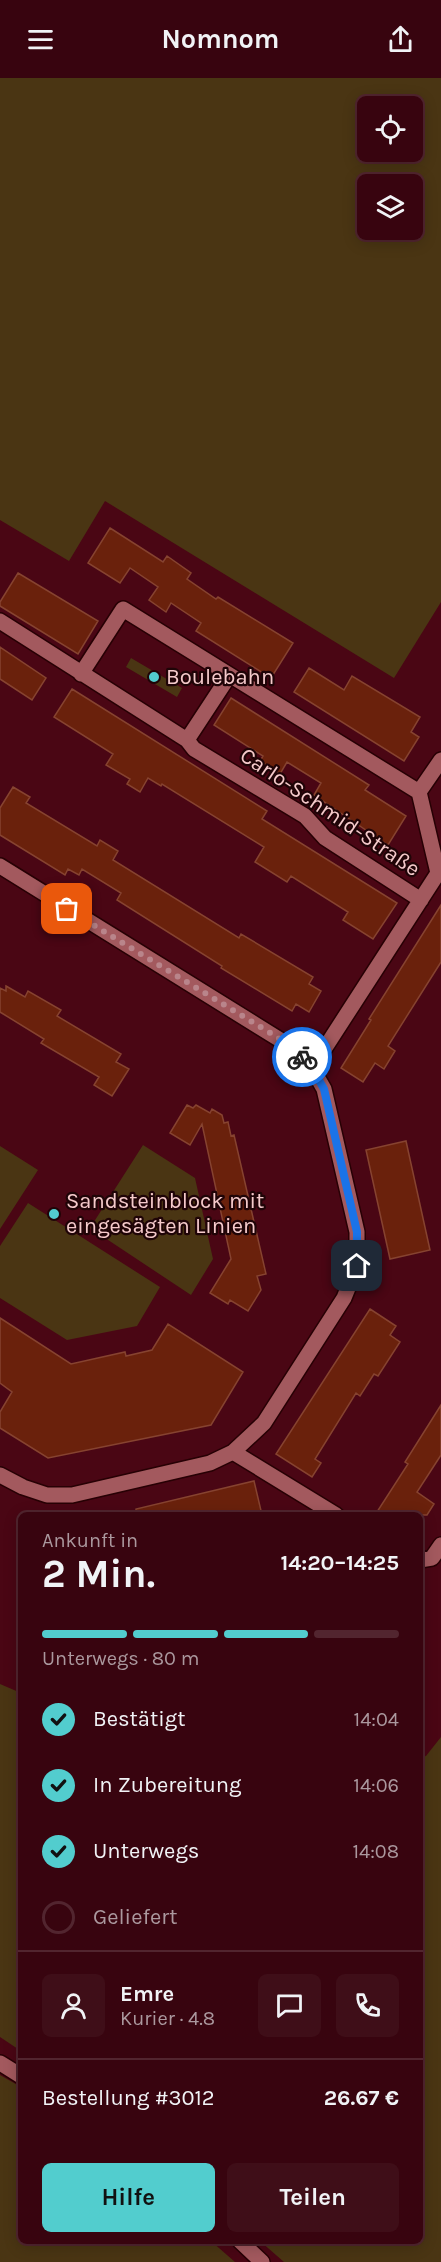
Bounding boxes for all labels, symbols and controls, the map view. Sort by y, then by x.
icon: menu [24,23,57,56]
text: Nomnom [162,23,280,55]
icon: share [384,23,417,56]
map controls [357,96,423,240]
button: locate [357,96,423,162]
button: layers [357,174,423,240]
place label: Boulebahn [166,664,274,690]
marker: Boulebahn [147,670,161,684]
street label: Carlo-Schmid-Straße [235,742,425,882]
pin [41,883,92,934]
icon: bag [50,892,83,925]
courier [272,1027,332,1087]
icon: bike [286,1041,319,1074]
place label: Sandsteinblock mit eingesägten Linien [66,1188,264,1239]
marker: Sandsteinblock mit eingesägten Linien [47,1207,61,1221]
pin [331,1240,382,1291]
icon: home [340,1249,373,1282]
text: Ankunft in [42,1529,138,1552]
text: 14:20–14:25 [280,1550,399,1576]
text: 2 Min. [42,1551,155,1597]
text: Unterwegs · 80 m [42,1647,199,1670]
icon: check [42,1703,75,1736]
text: Bestätigt [93,1706,185,1732]
text: 14:04 [354,1708,399,1731]
icon: check [42,1769,75,1802]
text: In Zubereitung [93,1772,241,1798]
text: 14:06 [353,1774,399,1797]
icon: check [42,1835,75,1868]
text: Unterwegs [93,1838,199,1864]
text: 14:08 [352,1840,399,1863]
text: Geliefert [93,1904,178,1930]
button: person [42,1974,105,2037]
button: chat [258,1974,321,2037]
button: phone [336,1974,399,2037]
text: Emre [120,1981,174,2007]
text: Kurier · 4.8 [120,2007,215,2030]
text: Bestellung #3012 [42,2085,215,2111]
text: 26.67 € [324,2085,399,2111]
button: Hilfe [42,2163,215,2232]
button: Teilen [227,2163,399,2232]

